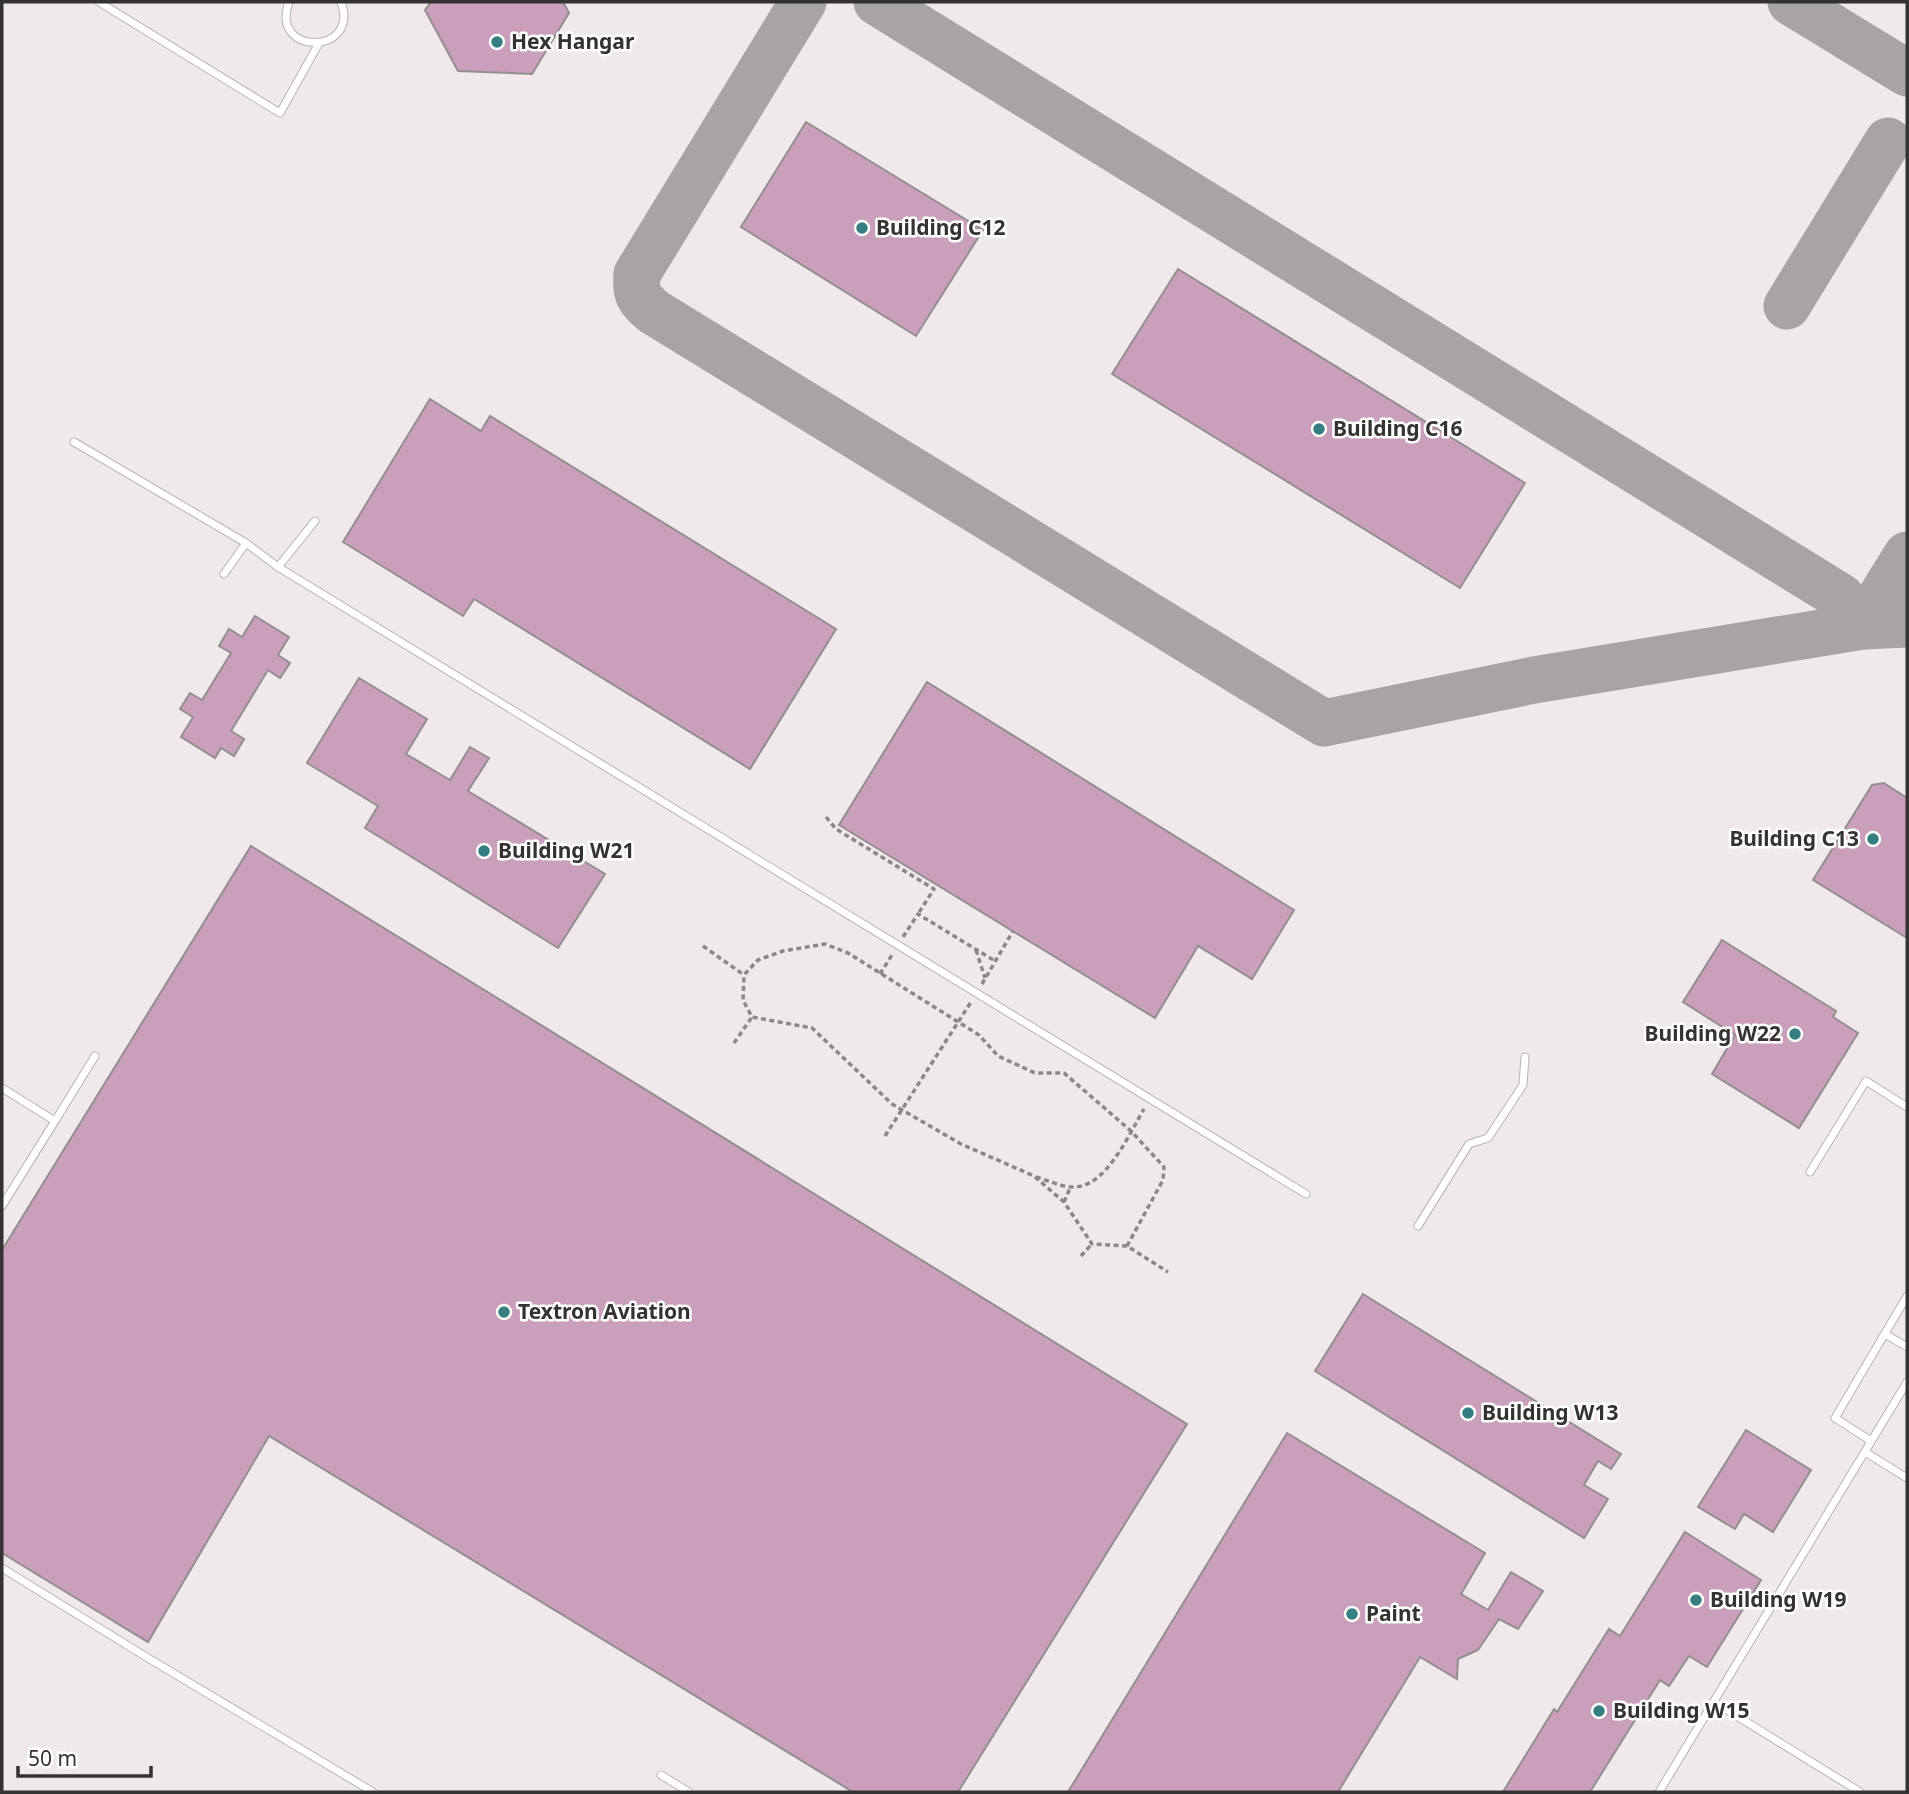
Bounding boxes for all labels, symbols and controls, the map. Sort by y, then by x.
place label: Hex Hangar [511,27,635,55]
marker: Hex Hangar [489,34,505,50]
place label: Building C12 [876,213,1006,241]
marker: Building C12 [854,220,870,236]
place label: Building C16 [1333,414,1463,442]
marker: Building C16 [1311,421,1327,437]
place label: Building C13 [1729,824,1859,852]
marker: Building C13 [1865,831,1881,847]
place label: Building W21 [498,836,634,864]
marker: Building W21 [476,843,492,859]
place label: Building W22 [1645,1019,1781,1047]
marker: Building W22 [1787,1026,1803,1042]
place label: Textron Aviation [518,1297,691,1325]
marker: Textron Aviation [496,1304,512,1320]
place label: Building W13 [1482,1398,1618,1426]
marker: Building W13 [1460,1405,1476,1421]
place label: Building W19 [1710,1585,1846,1613]
marker: Building W19 [1688,1592,1704,1608]
place label: Paint [1366,1599,1421,1627]
marker: Paint [1344,1606,1360,1622]
place label: Building W15 [1613,1696,1749,1724]
marker: Building W15 [1591,1703,1607,1719]
scale bar [18,1734,150,1778]
text: 50 m [28,1744,77,1772]

